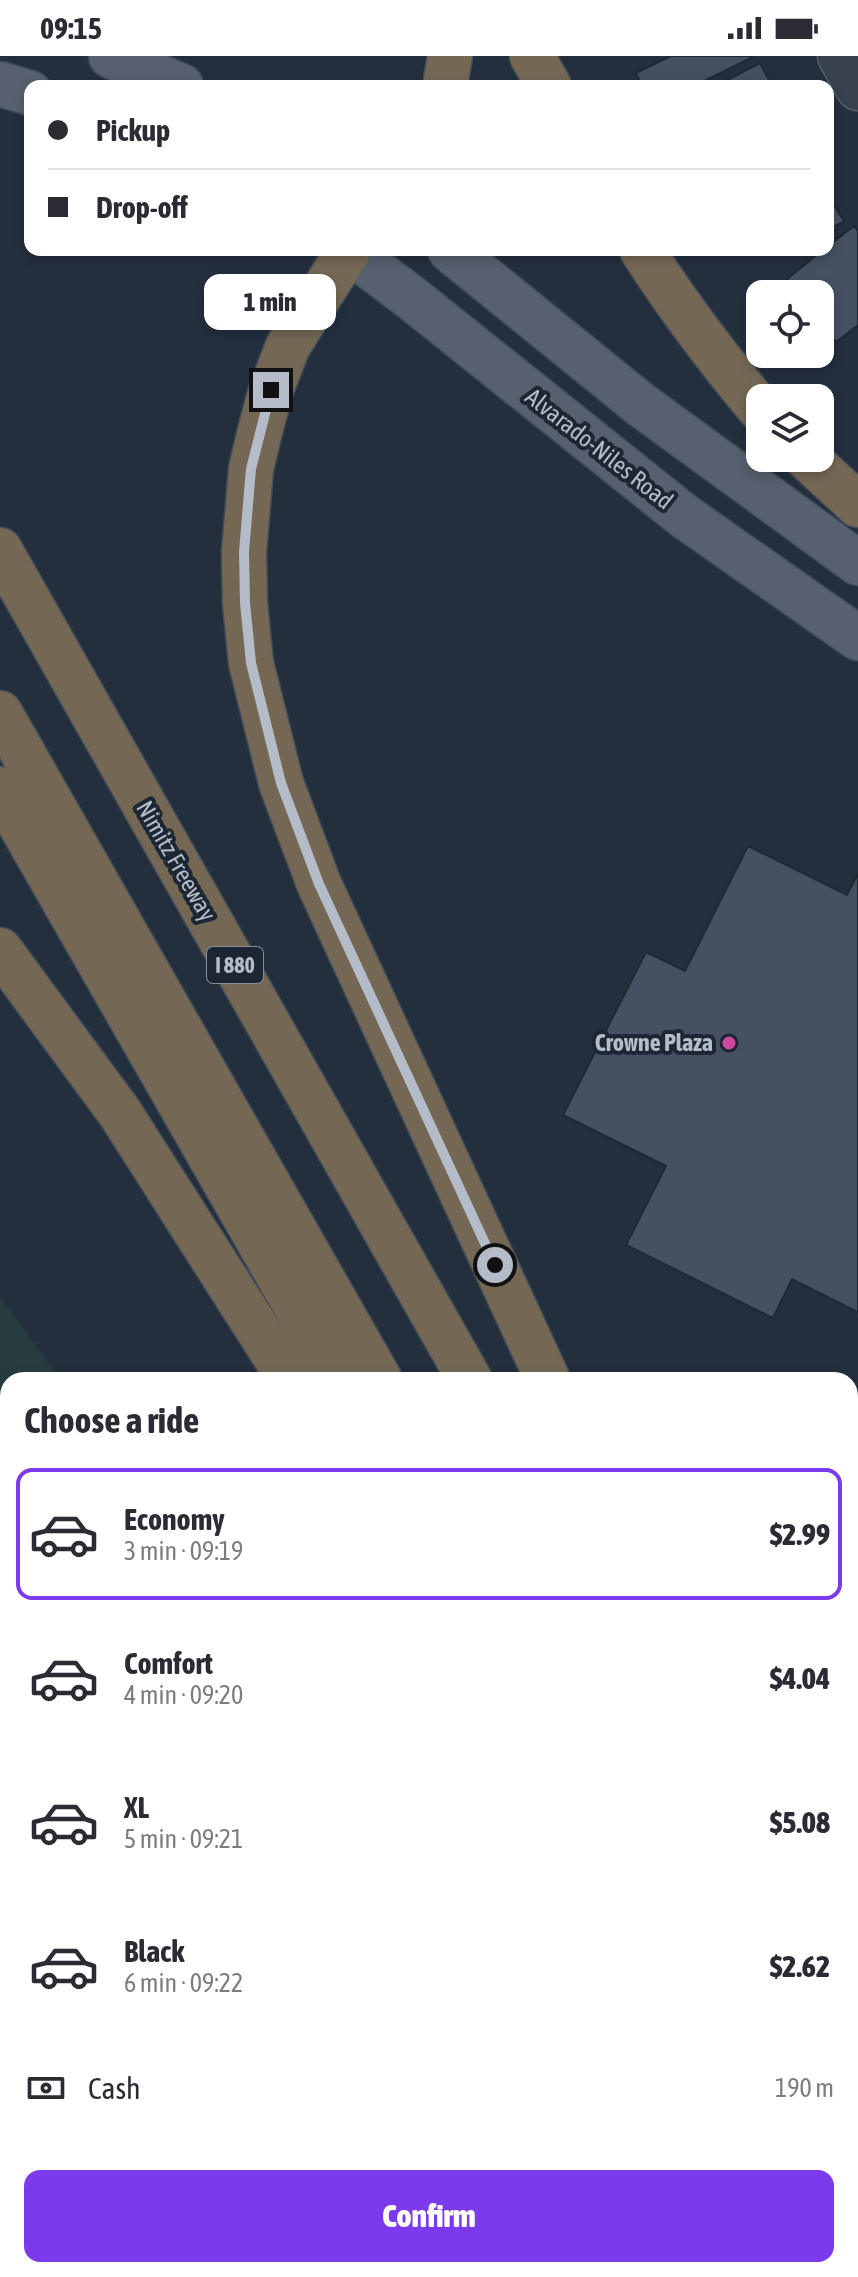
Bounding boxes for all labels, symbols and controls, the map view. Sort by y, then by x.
text: 09:15 [40,11,102,45]
text: Pickup [96,113,170,147]
text: Drop-off [96,190,188,224]
callout: 1 min [205,274,337,330]
map controls [746,280,834,472]
button: locate [746,280,834,368]
text: 1 min [243,287,297,317]
route end [253,372,289,408]
street label: Alvarado-Niles Road [520,383,678,514]
button: layers [746,384,834,472]
street label: Nimitz Freeway [131,796,222,926]
road number: I 880 [207,947,263,983]
place label: Crowne Plaza [595,1029,713,1056]
marker: Crowne Plaza [720,1034,738,1052]
route start [477,1247,513,1283]
text: Choose a ride [24,1399,199,1441]
icon: car [28,1498,100,1570]
text: Economy [124,1502,225,1536]
text: $2.99 [770,1517,830,1551]
text: 3 min · 09:19 [124,1536,243,1566]
icon: car [28,1642,100,1714]
text: Comfort [124,1646,213,1680]
text: $4.04 [770,1661,830,1695]
text: 4 min · 09:20 [124,1680,243,1710]
icon: car [28,1786,100,1858]
text: XL [124,1790,149,1824]
text: $5.08 [770,1805,830,1839]
text: 5 min · 09:21 [124,1824,243,1854]
icon: car [28,1930,100,2002]
text: Black [124,1934,184,1968]
text: $2.62 [770,1949,830,1983]
text: 6 min · 09:22 [124,1968,243,1998]
icon: cash [24,2066,68,2110]
text: Cash [88,2071,141,2105]
text: 190 m [775,2073,834,2103]
button: Confirm [24,2170,834,2262]

